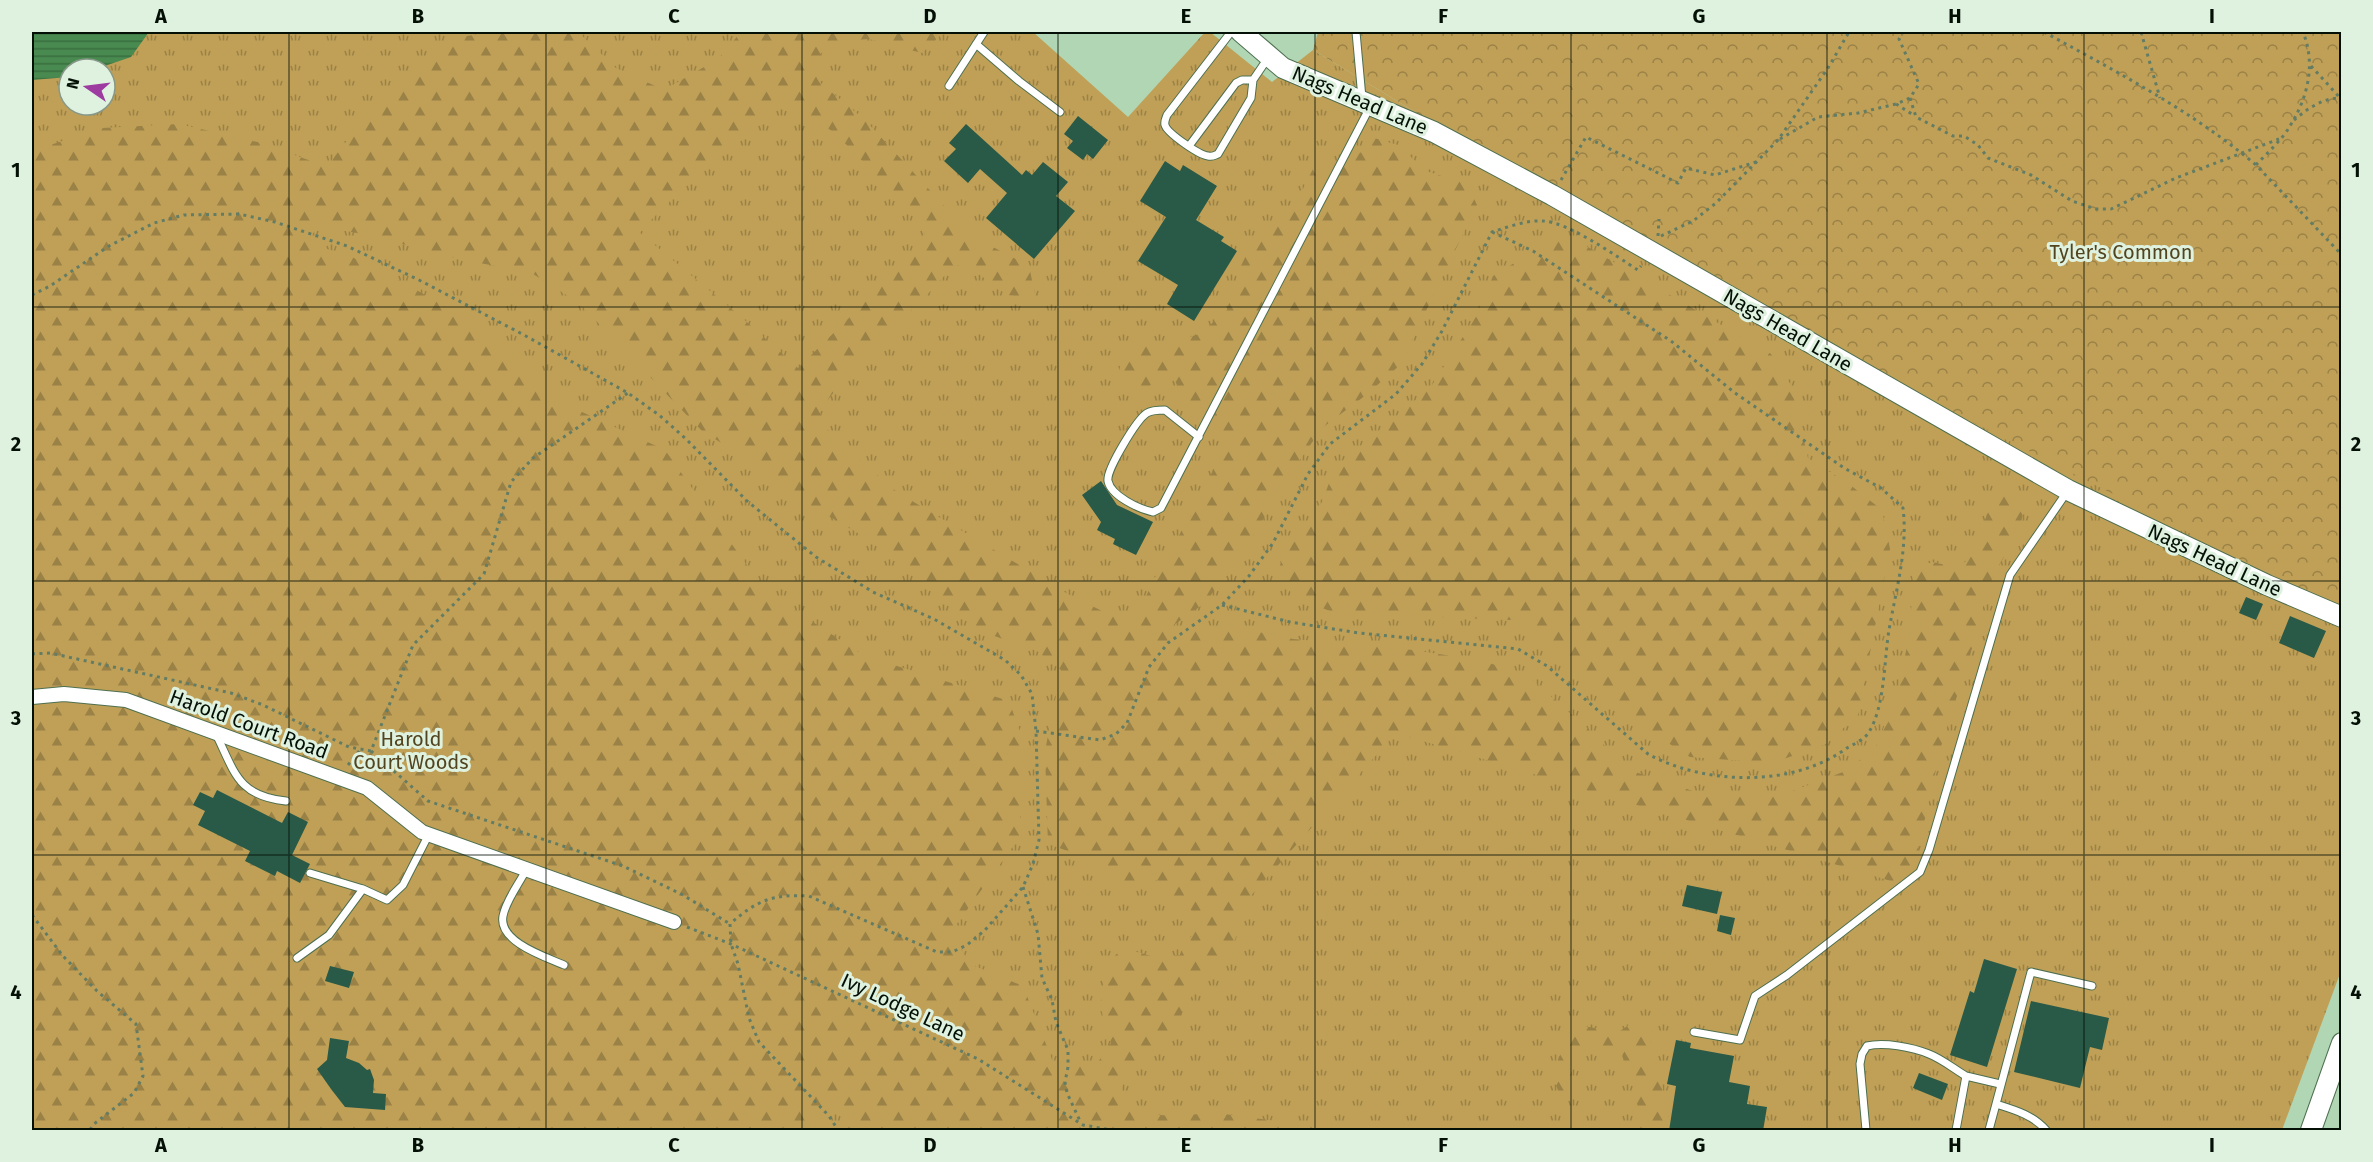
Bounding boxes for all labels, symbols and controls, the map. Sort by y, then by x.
text: A [154,4,168,28]
text: B [412,4,424,28]
text: C [668,4,680,28]
text: D [923,4,937,28]
text: E [1181,4,1191,28]
text: F [1438,4,1448,28]
text: G [1693,4,1705,28]
text: H [1948,4,1962,28]
text: I [2209,4,2215,28]
north arrow [57,57,117,117]
street label: Nags Head Lane [1289,61,1431,139]
text: N [62,76,83,91]
text: 1 [11,158,21,182]
text: 1 [2351,158,2361,182]
park label: Tyler's Common [2050,240,2192,264]
street label: Nags Head Lane [1719,283,1857,377]
text: 2 [11,432,21,456]
text: 2 [2351,432,2361,456]
street label: Nags Head Lane [2144,518,2286,602]
street label: Harold Court Road [167,684,331,764]
text: 3 [10,706,21,730]
text: 3 [2350,706,2361,730]
park label: Harold Court Woods [353,727,469,774]
street label: Ivy Lodge Lane [837,968,969,1046]
text: 4 [10,980,22,1004]
text: 4 [2350,980,2362,1004]
text: A [154,1133,168,1157]
text: B [412,1133,424,1157]
text: C [668,1133,680,1157]
text: D [923,1133,937,1157]
text: E [1181,1133,1191,1157]
text: F [1438,1133,1448,1157]
text: G [1693,1133,1705,1157]
text: H [1948,1133,1962,1157]
text: I [2209,1133,2215,1157]

